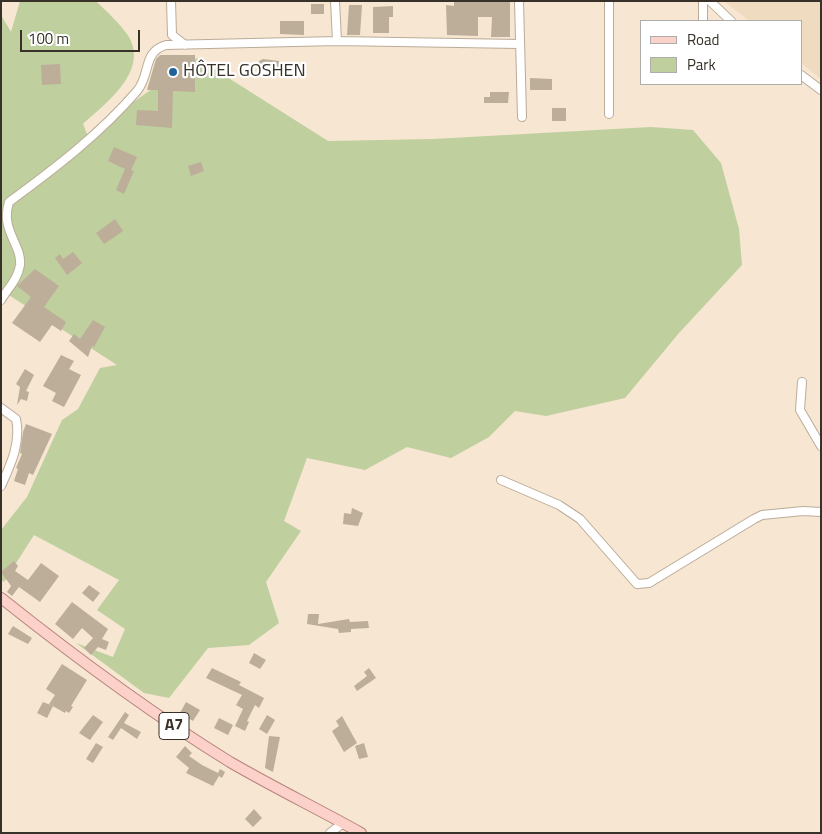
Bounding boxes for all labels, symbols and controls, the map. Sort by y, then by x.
scale bar [22,20,142,52]
legend [640,20,802,85]
text: 100 m [28,27,69,50]
text: Road [687,28,719,51]
text: Park [687,53,716,76]
place label: HÔTEL GOSHEN [183,61,306,83]
marker: HÔTEL GOSHEN [167,66,179,78]
road number: A7 [159,712,189,739]

